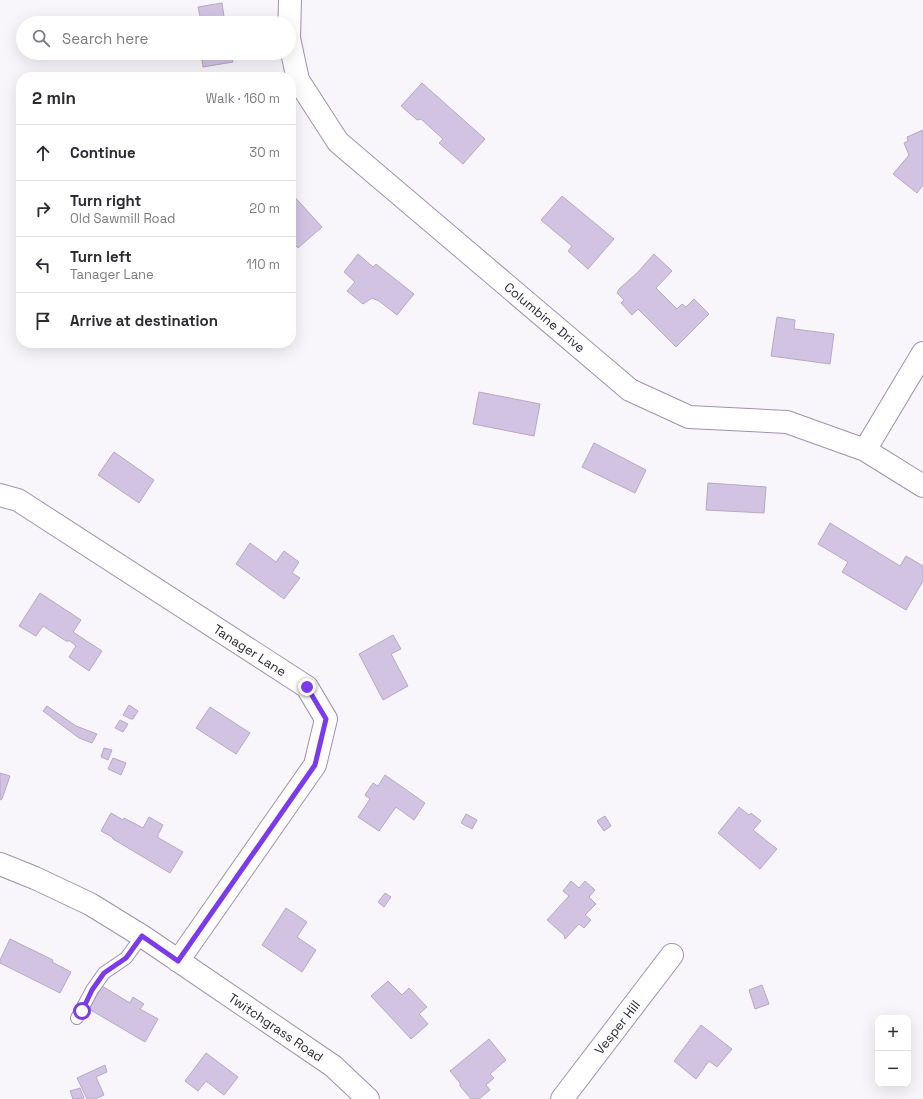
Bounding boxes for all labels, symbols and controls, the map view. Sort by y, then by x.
search box [16,16,296,60]
icon: search [30,27,52,49]
text: Search here [62,29,148,48]
text: 2 min [32,87,76,109]
text: Walk · 160 m [206,90,280,107]
icon: ahead [32,142,54,164]
text: Continue [70,143,136,162]
text: 30 m [249,144,280,161]
text: Turn right [70,191,141,210]
icon: right [32,198,54,220]
text: 20 m [249,200,280,217]
text: Old Sawmill Road [70,210,175,227]
text: Turn left [70,247,132,266]
icon: left [32,254,54,276]
text: 110 m [246,256,280,273]
text: Tanager Lane [70,266,154,283]
street label: Columbine Drive [501,279,589,356]
icon: arrive [32,310,54,332]
text: Arrive at destination [70,311,218,330]
street label: Tanager Lane [210,620,289,680]
route end [298,678,316,696]
street label: Twitchgrass Road [225,989,327,1066]
street label: Vesper Hill [591,997,644,1058]
route start [73,1002,91,1020]
map controls [875,1015,911,1087]
button: + [875,1015,911,1051]
button: − [875,1051,911,1087]

